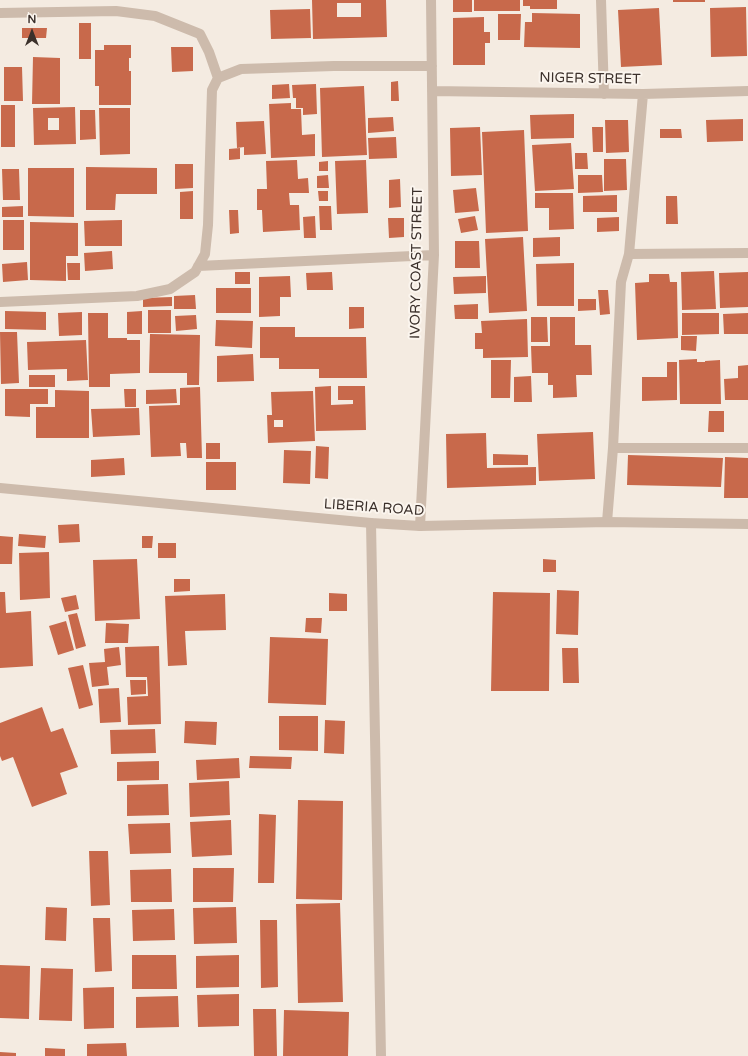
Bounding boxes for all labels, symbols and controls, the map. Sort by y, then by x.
north arrow [12,12,52,52]
text: N [28,13,36,26]
street label: NIGER STREET [539,70,641,88]
street label: IVORY COAST STREET [407,187,427,339]
street label: LIBERIA ROAD [323,496,425,520]

